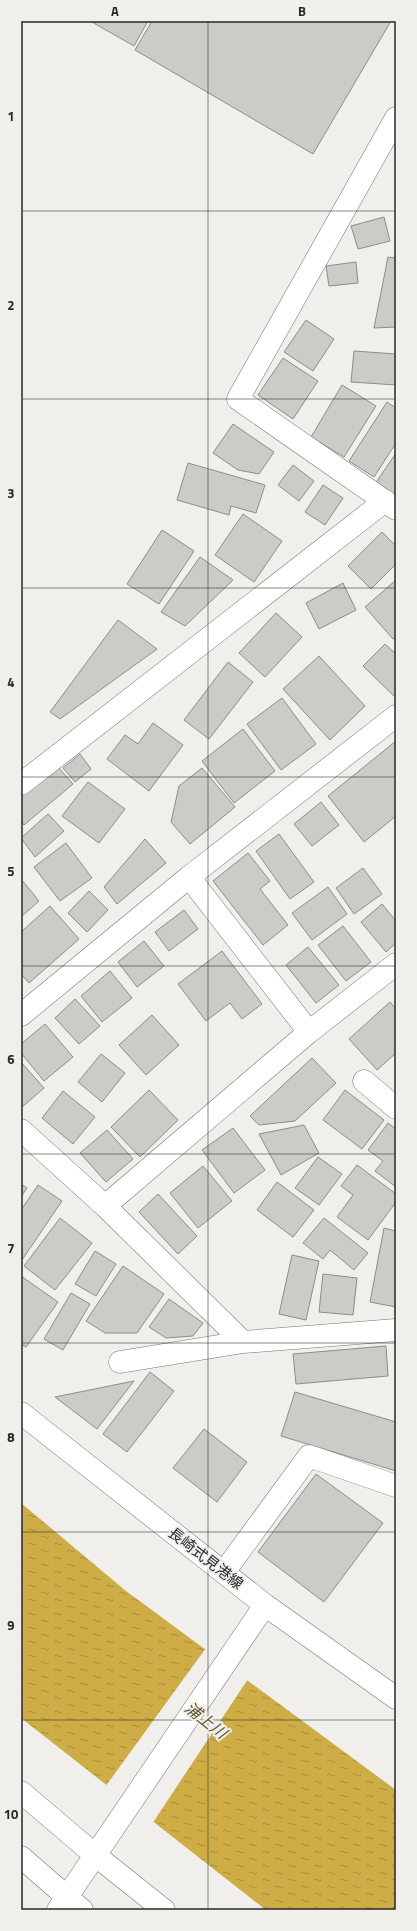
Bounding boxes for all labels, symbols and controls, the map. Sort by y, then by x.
text: A [111,1,119,21]
text: B [298,1,306,21]
text: 1 [7,106,15,126]
text: 2 [7,295,15,315]
text: 3 [7,483,15,503]
text: 4 [7,672,15,692]
text: 5 [7,861,15,881]
text: 6 [7,1049,15,1069]
text: 7 [7,1238,15,1258]
text: 8 [7,1427,15,1447]
street label: 長崎式見港線 [163,1521,249,1595]
text: 9 [7,1615,15,1635]
water label: 浦上川 [180,1696,234,1745]
text: 10 [4,1804,18,1824]

